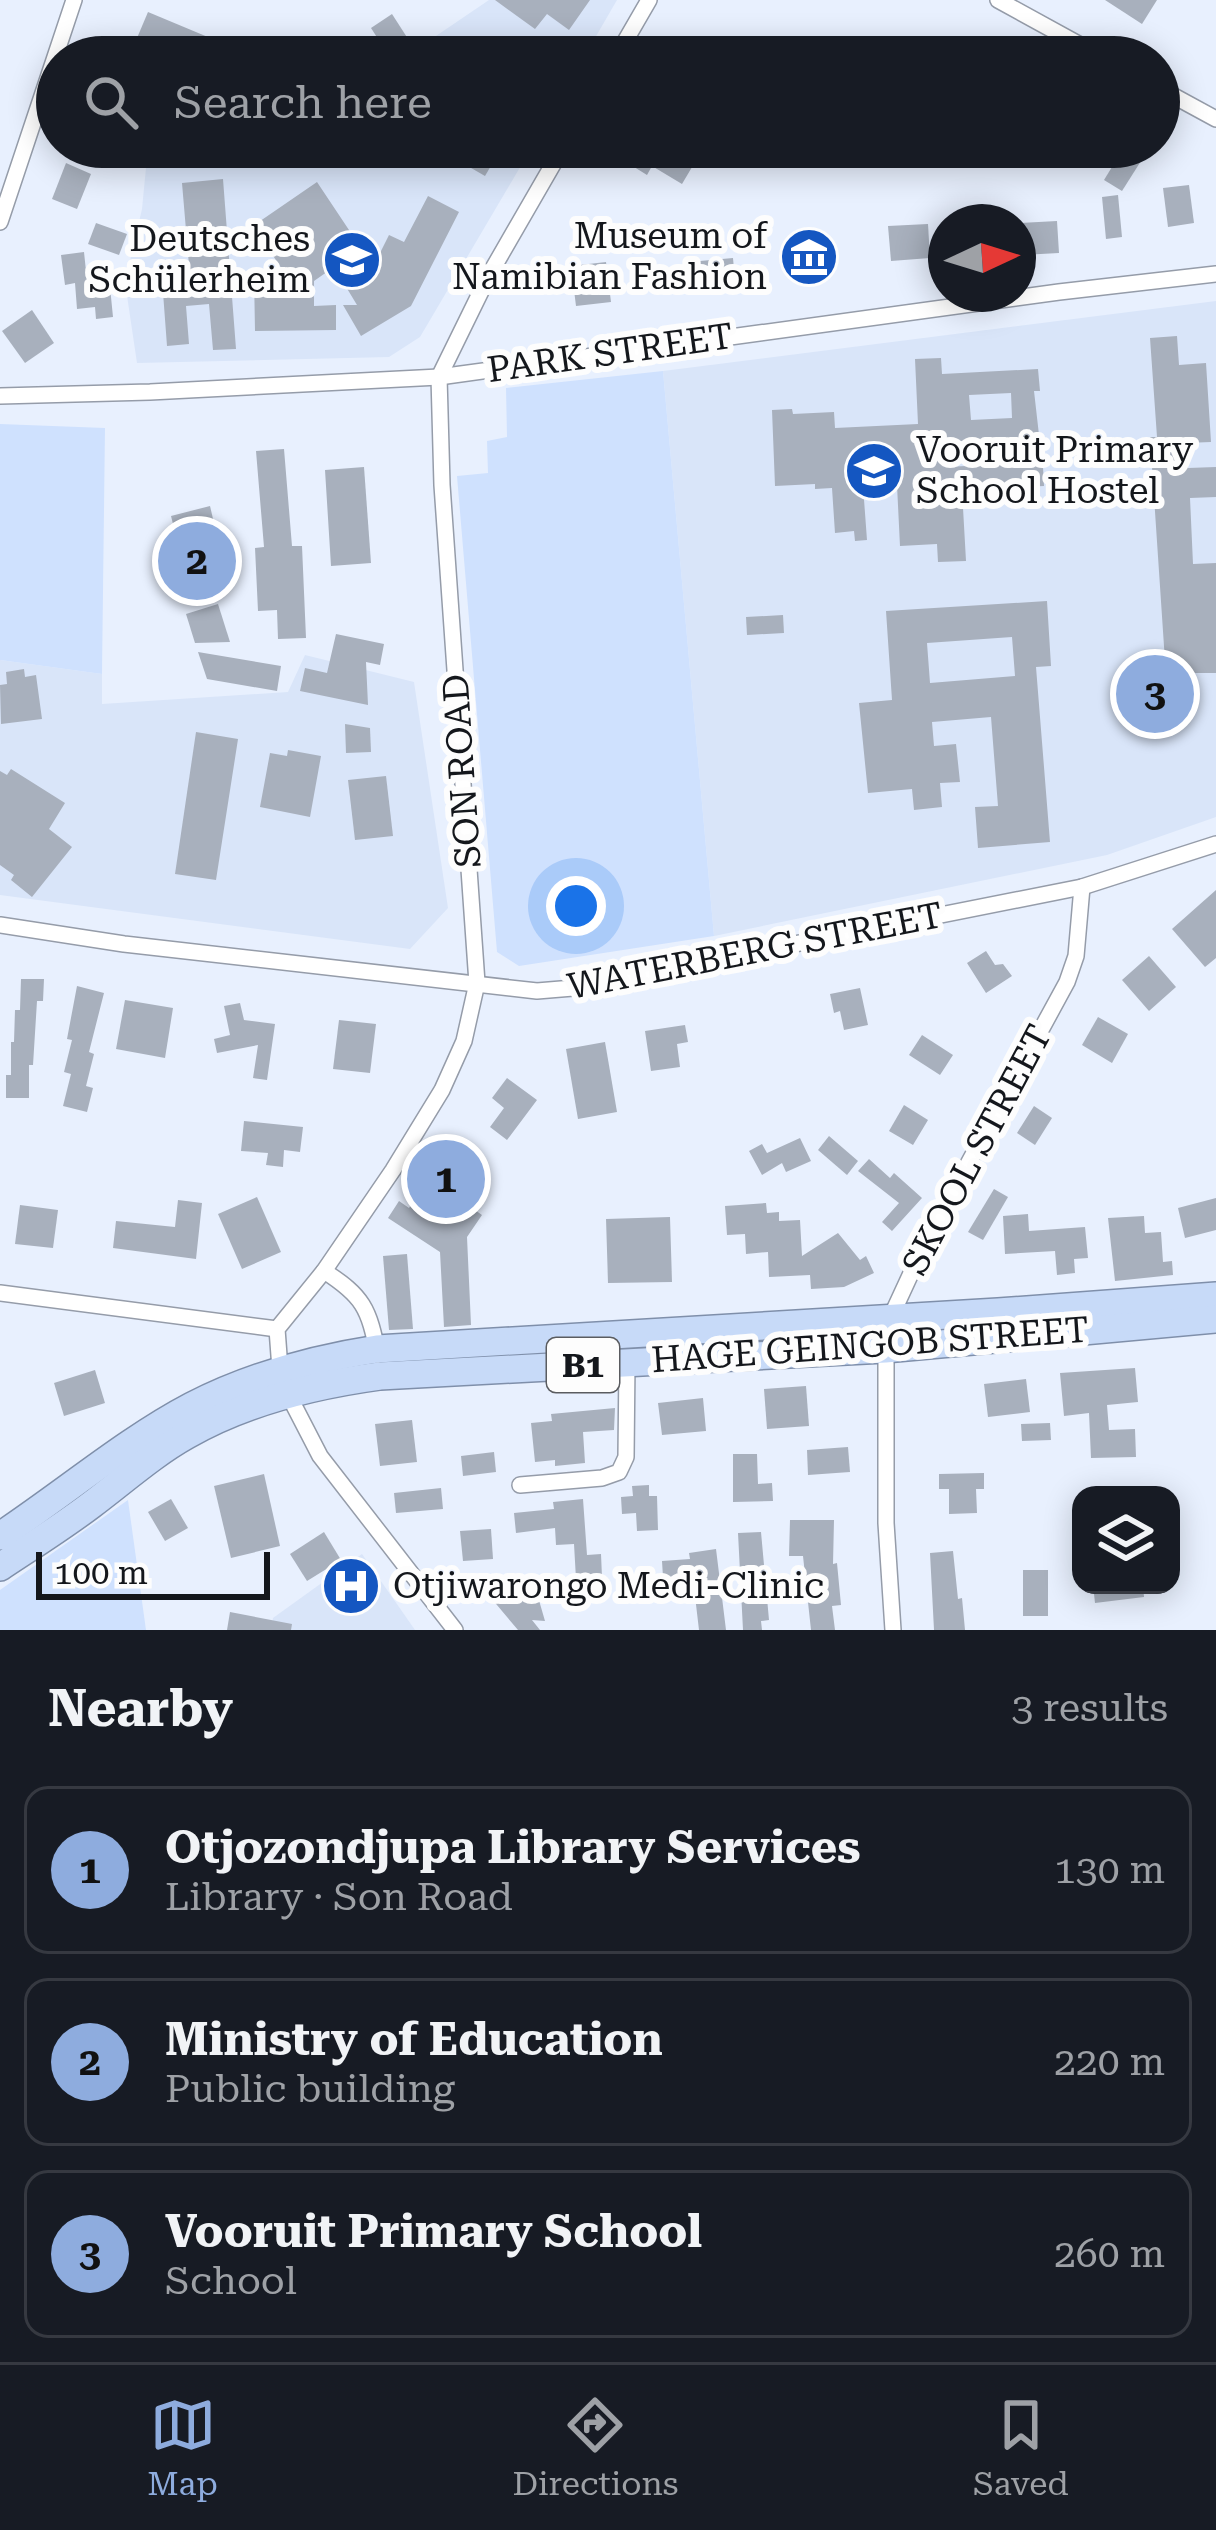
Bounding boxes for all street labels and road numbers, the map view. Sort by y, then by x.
street label: PARK STREET [484,315,736,391]
street label: SON ROAD [434,673,490,869]
street label: WATERBERG STREET [564,894,946,1008]
street label: SKOOL STREET [894,1018,1060,1282]
street label: HAGE GEINGOB STREET [650,1309,1090,1381]
road number: B1 [547,1338,619,1392]

